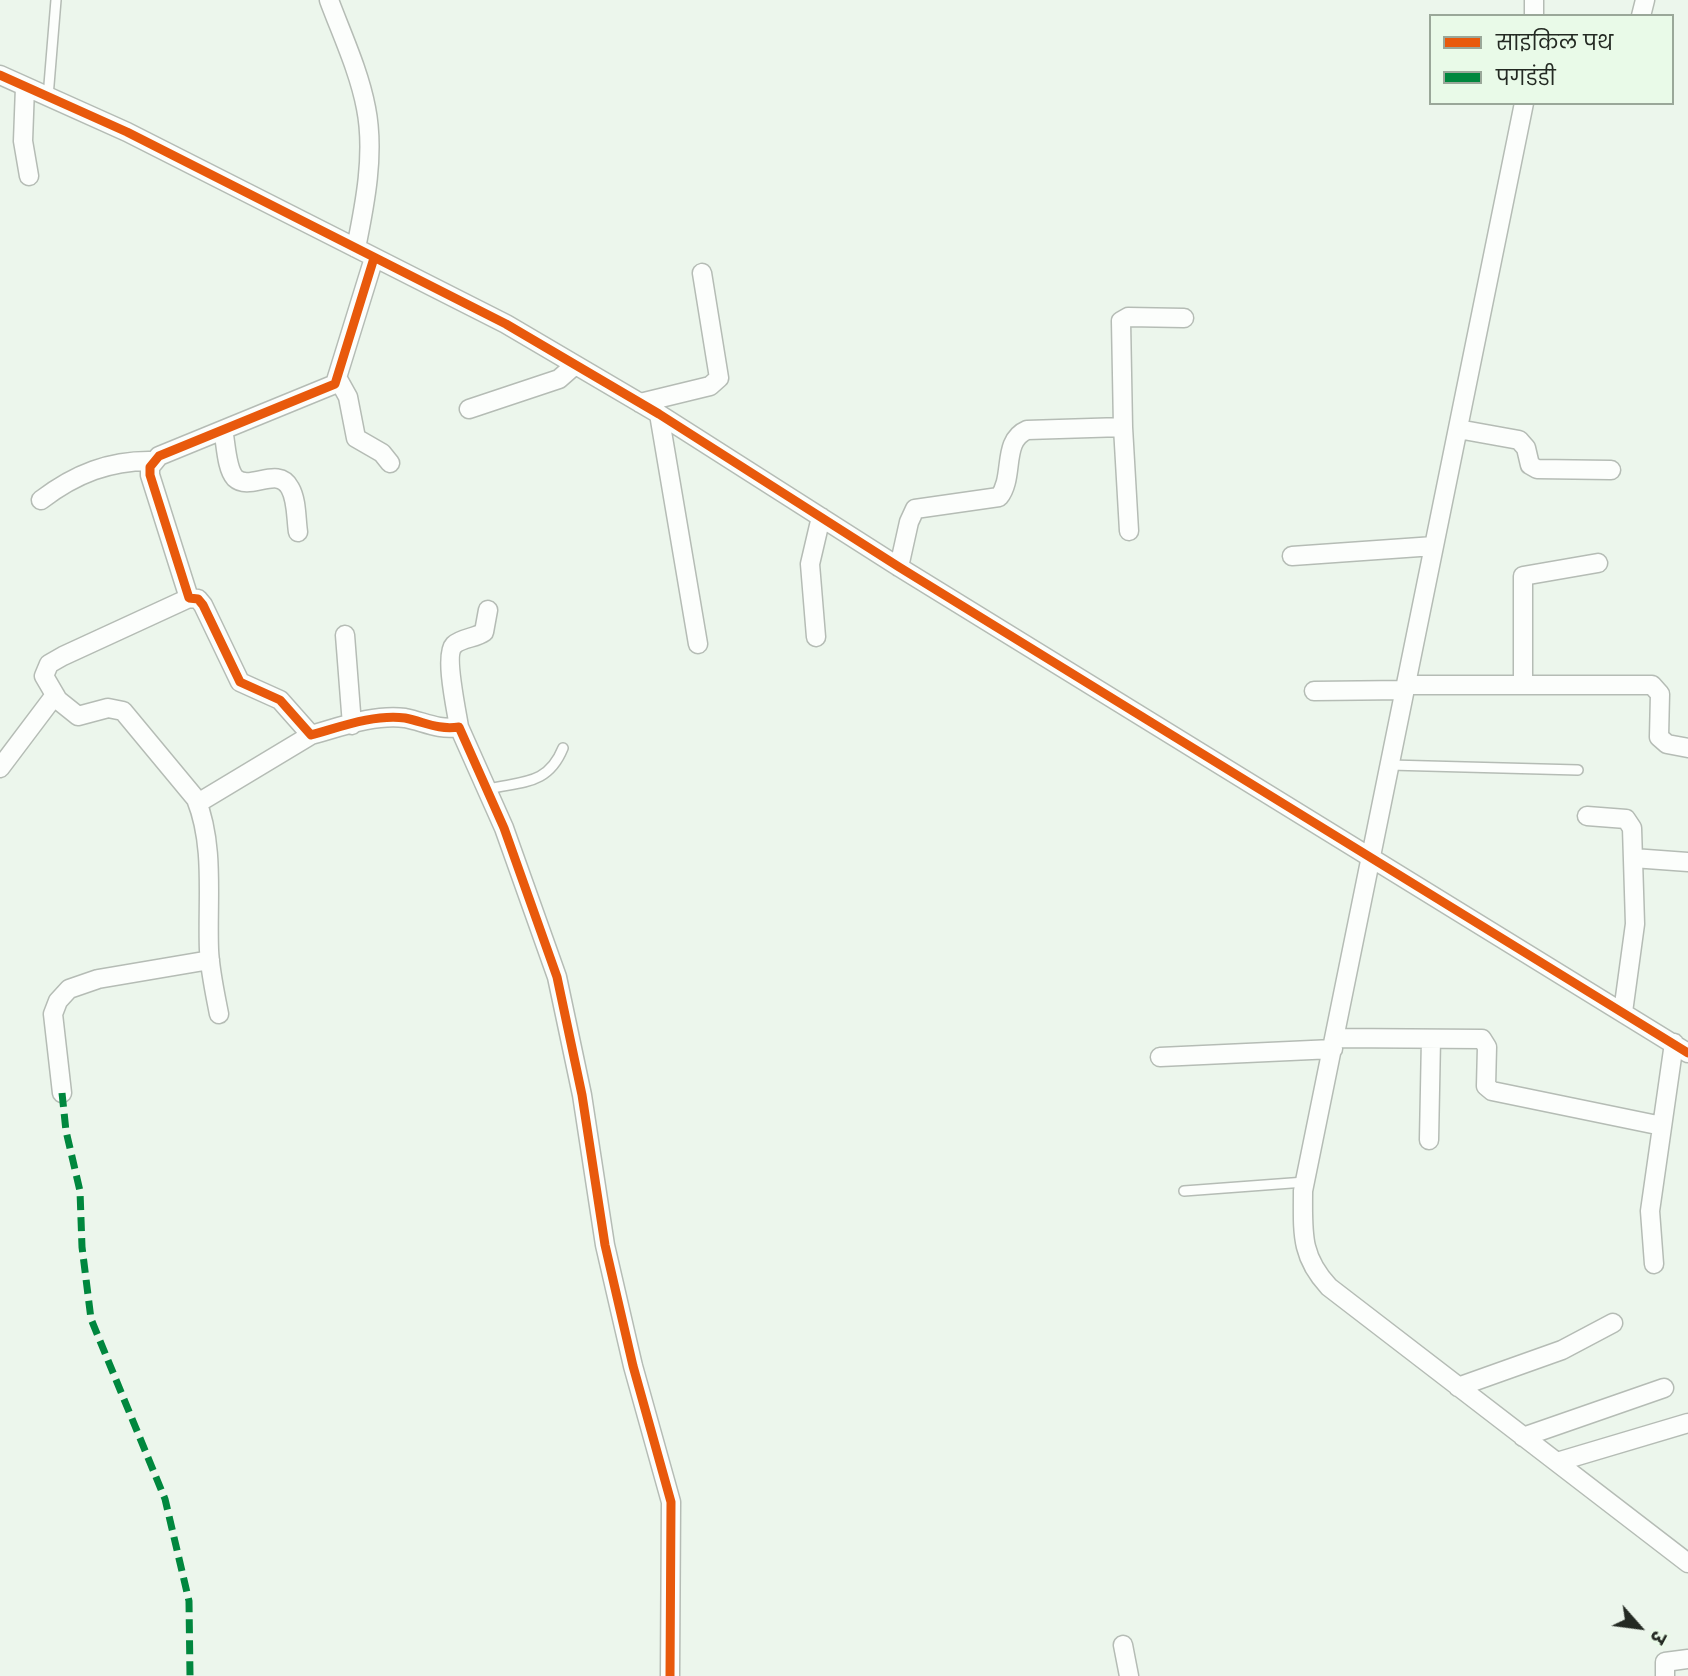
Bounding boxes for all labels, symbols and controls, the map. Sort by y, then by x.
legend [1429,14,1674,105]
text: साइकिल पथ [1496,28,1613,57]
text: पगडंडी [1496,63,1556,92]
north arrow [1604,1592,1674,1662]
text: उ [1644,1626,1672,1648]

